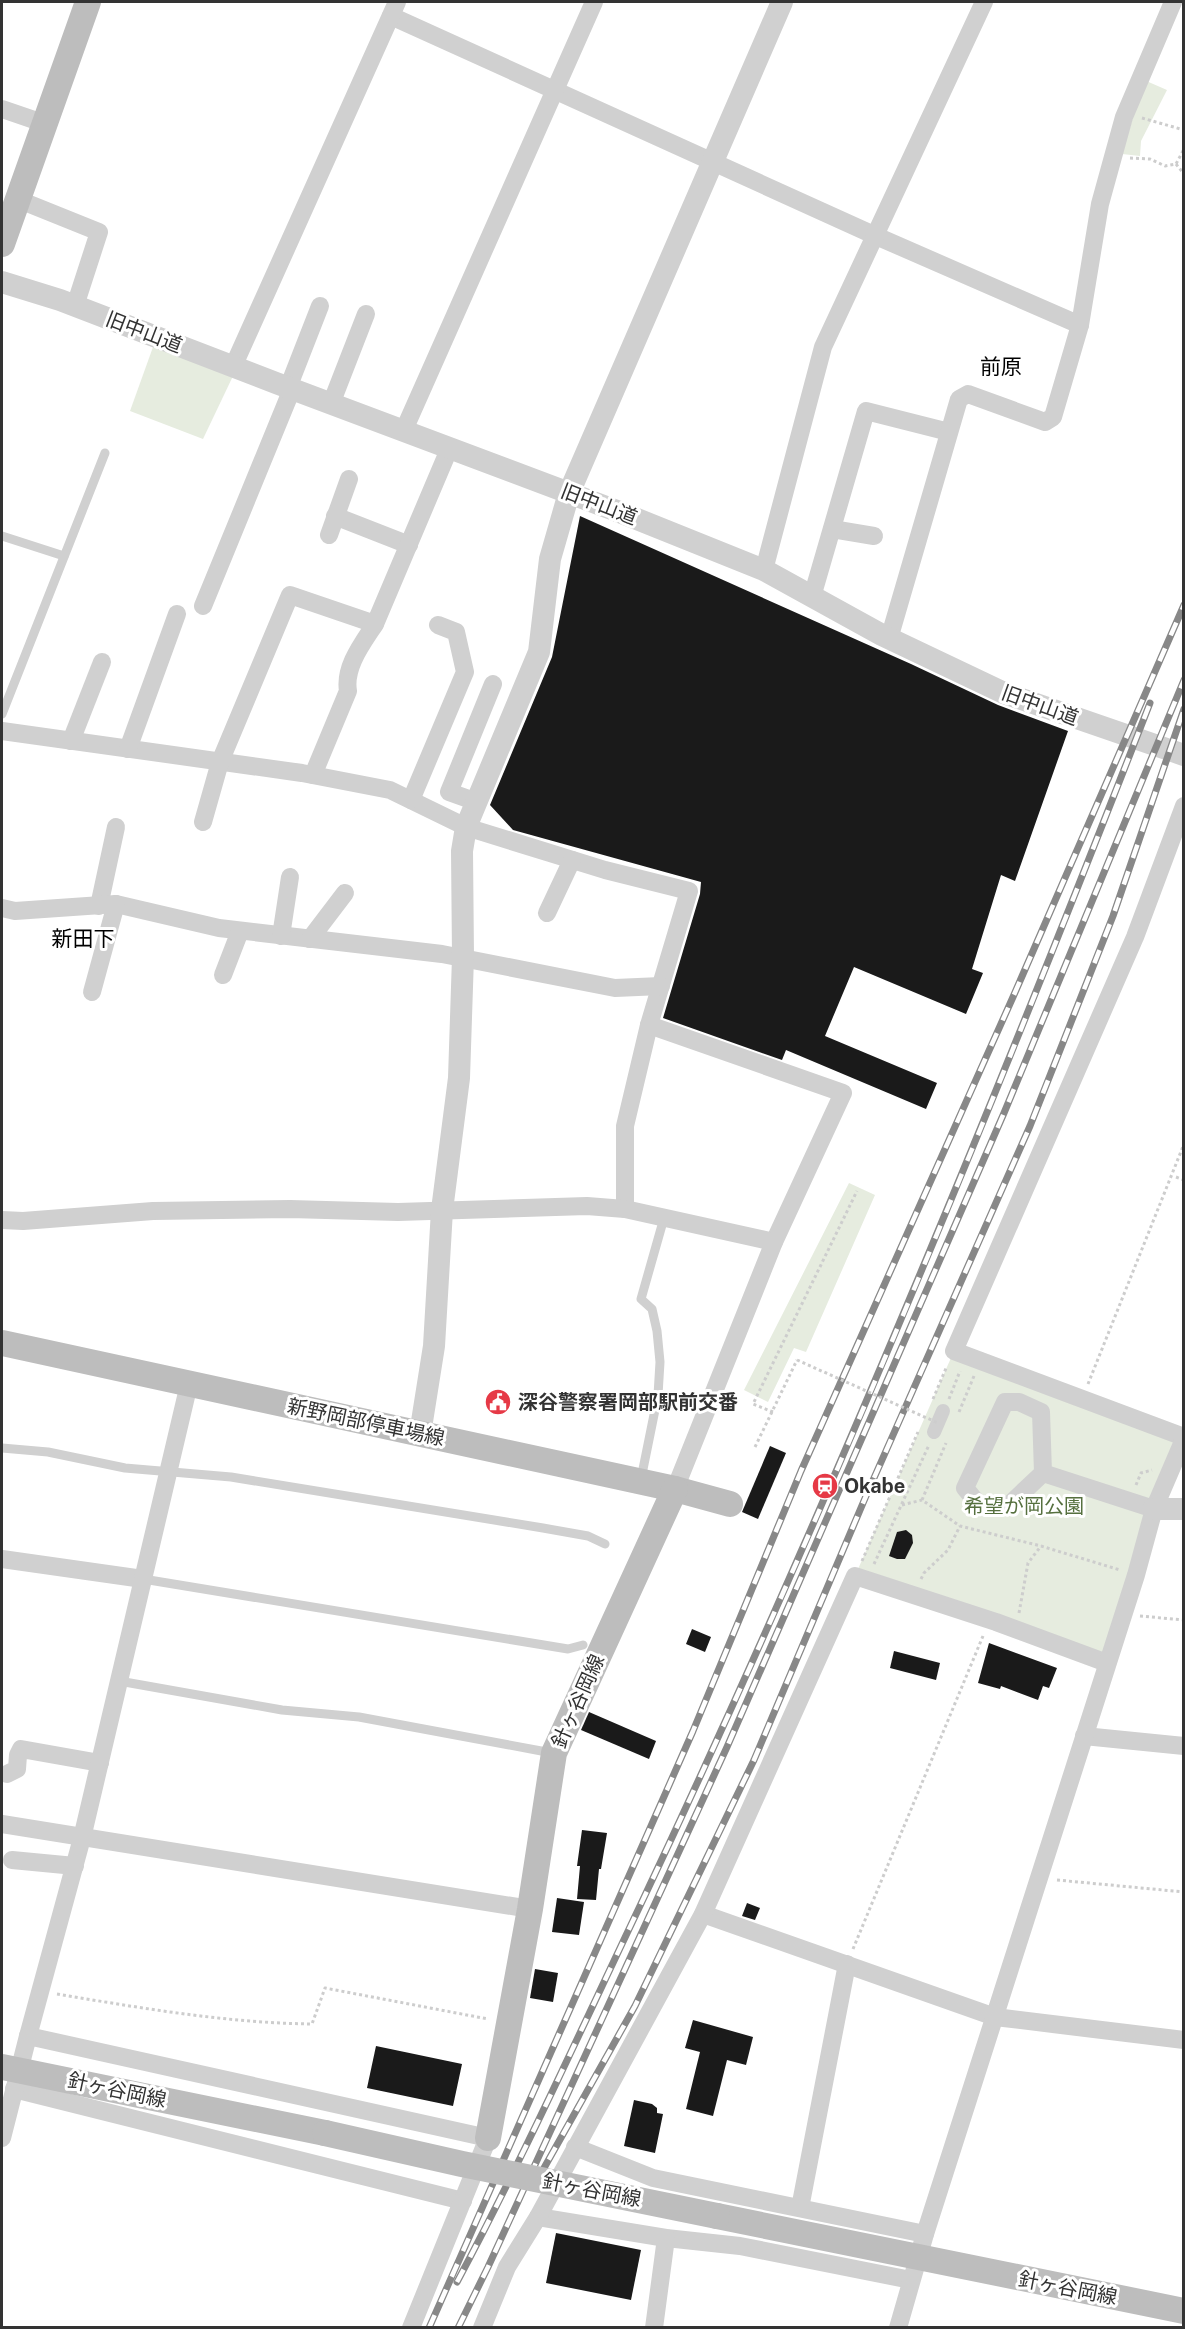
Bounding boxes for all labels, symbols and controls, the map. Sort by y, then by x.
street label: 旧中山道 [102,306,186,358]
district label: 前原 [980,354,1022,379]
street label: 旧中山道 [557,478,641,530]
street label: 旧中山道 [998,680,1082,730]
district label: 新田下 [52,926,115,951]
public building icon: 深谷警察署岡部駅前交番 [483,1387,513,1417]
place label: 深谷警察署岡部駅前交番 [518,1390,738,1414]
street label: 新野岡部停車場線 [285,1394,447,1450]
station icon: Okabe [810,1471,840,1501]
place label: Okabe [844,1474,905,1498]
park label: 希望が岡公園 [964,1494,1084,1518]
street label: 針ヶ谷岡線 [547,1650,609,1752]
street label: 針ヶ谷岡線 [66,2068,168,2112]
street label: 針ヶ谷岡線 [541,2169,643,2211]
street label: 針ヶ谷岡線 [1017,2267,1119,2309]

